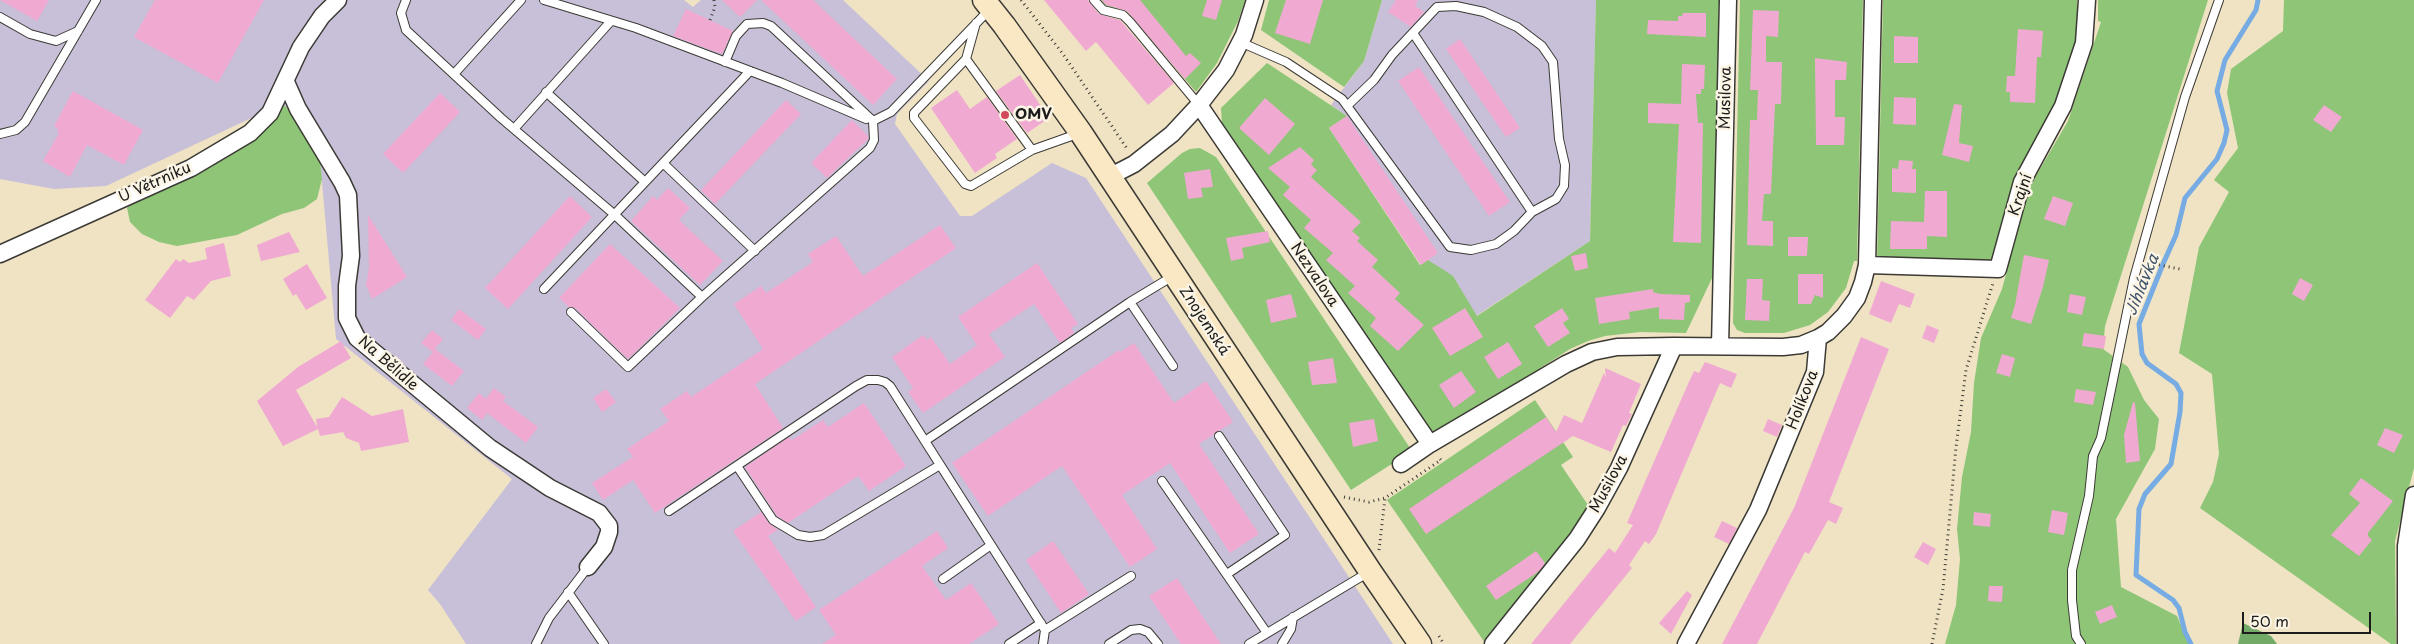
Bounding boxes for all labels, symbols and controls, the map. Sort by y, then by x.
street label: Musilova [1716,66,1736,130]
place label: OMV [1015,106,1052,124]
marker: OMV [999,109,1011,121]
street label: U Větrníku [116,159,194,207]
street label: Krajní [2005,172,2037,218]
street label: Nezvalova [1286,240,1342,310]
water label: Jihlávka [2122,252,2164,318]
street label: Znojemská [1175,283,1233,359]
street label: Na Bělidle [354,333,422,395]
street label: Holíkova [1783,368,1823,432]
street label: Musilova [1586,452,1632,516]
scale bar [2244,602,2373,634]
text: 50 m [2250,609,2289,632]

